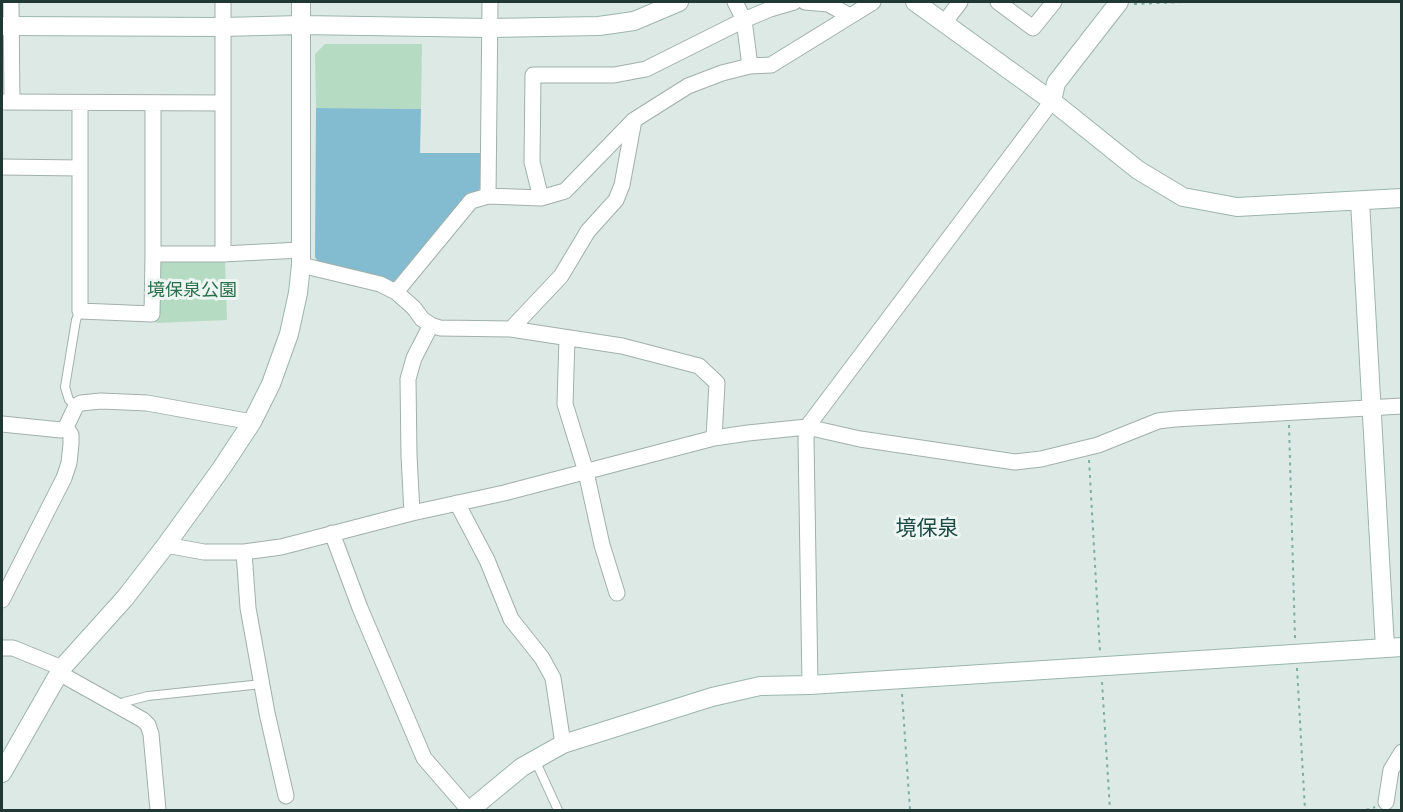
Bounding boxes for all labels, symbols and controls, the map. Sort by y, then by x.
park label: 境保泉公園 [147,280,237,302]
district label: 境保泉 [896,516,958,542]

